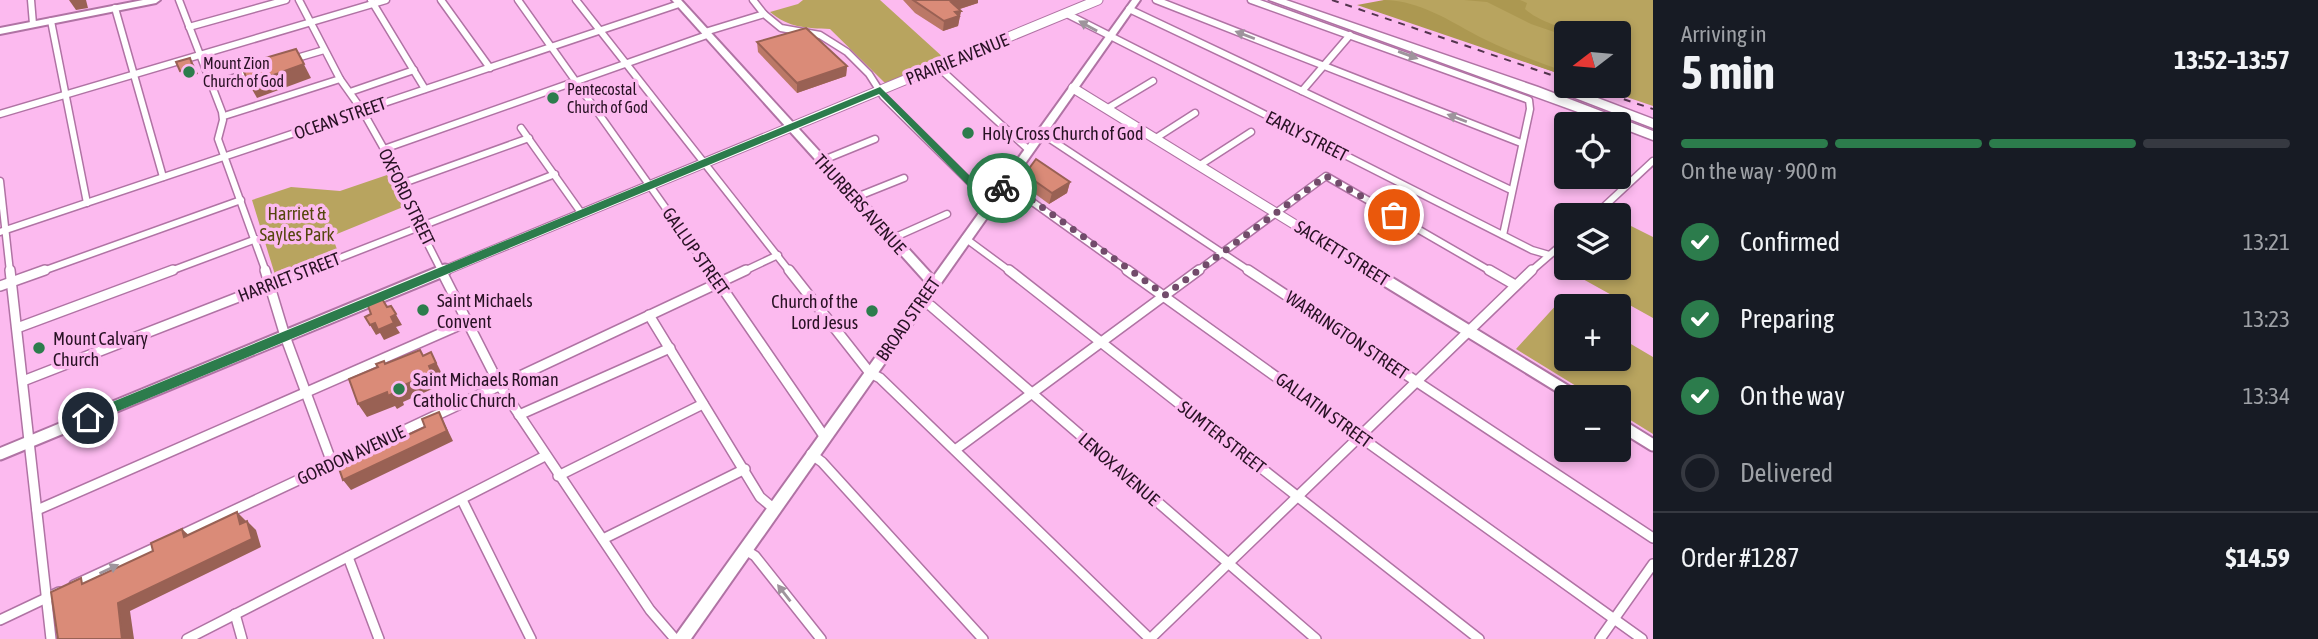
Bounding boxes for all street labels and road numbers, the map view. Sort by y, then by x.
street label: PRAIRIE AVENUE [903,29,1012,89]
street label: OCEAN STREET [291,92,389,144]
street label: EARLY STREET [1262,106,1352,166]
street label: OXFORD STREET [374,145,440,249]
street label: THURBERS AVENUE [810,150,911,258]
street label: GALLUP STREET [658,203,734,299]
street label: SACKETT STREET [1291,216,1393,290]
street label: HARRIET STREET [235,248,343,306]
street label: BROAD STREET [872,273,944,365]
street label: WARRINGTON STREET [1282,286,1412,384]
street label: GALLATIN STREET [1272,368,1376,452]
street label: SUMTER STREET [1174,396,1270,478]
street label: GORDON AVENUE [294,421,409,489]
street label: LENOX AVENUE [1074,428,1164,510]

